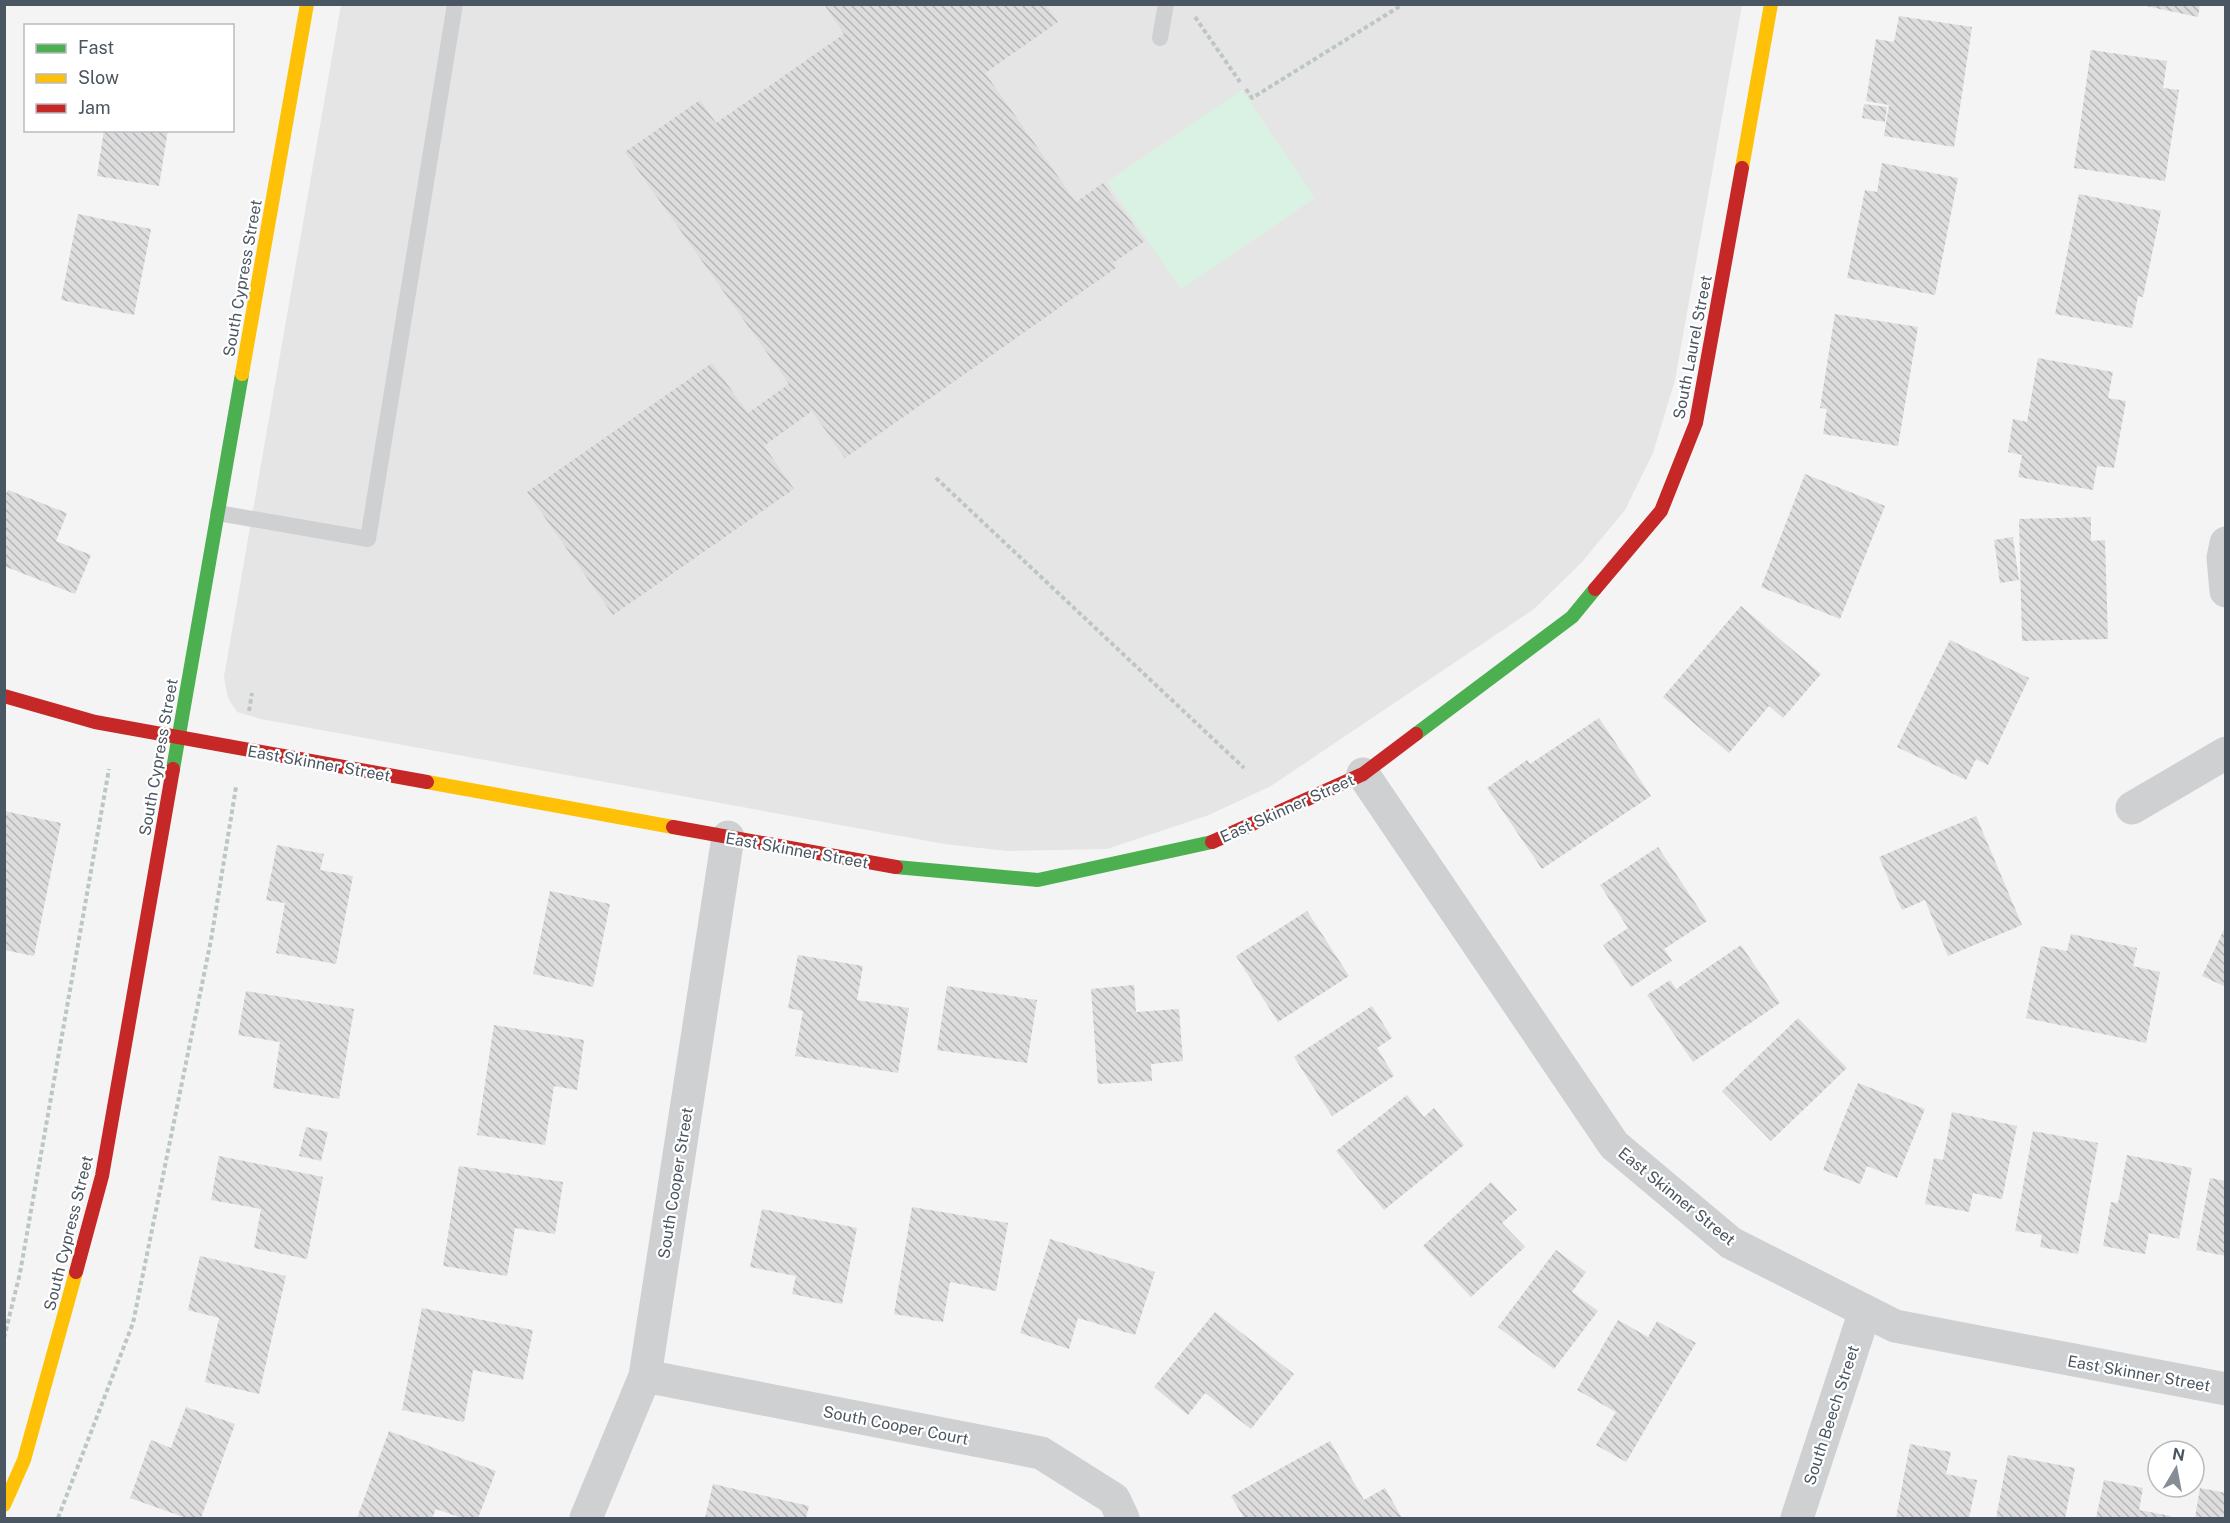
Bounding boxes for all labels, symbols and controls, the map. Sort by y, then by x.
legend [24,24,234,132]
text: Fast [78,37,114,58]
text: Slow [78,67,119,88]
text: Jam [78,97,111,118]
street label: South Cypress Street [219,198,266,358]
street label: South Laurel Street [1669,274,1716,421]
street label: South Cypress Street [135,677,182,837]
street label: East Skinner Street [246,742,392,785]
street label: East Skinner Street [1217,770,1357,847]
street label: East Skinner Street [724,829,870,872]
street label: South Cooper Street [654,1106,697,1260]
street label: East Skinner Street [1614,1143,1739,1249]
street label: South Cypress Street [40,1154,97,1313]
street label: South Beech Street [1800,1343,1863,1487]
street label: East Skinner Street [2066,1352,2212,1395]
street label: South Cooper Court [822,1402,970,1449]
north arrow [2146,1439,2206,1499]
text: N [2171,1444,2186,1465]

